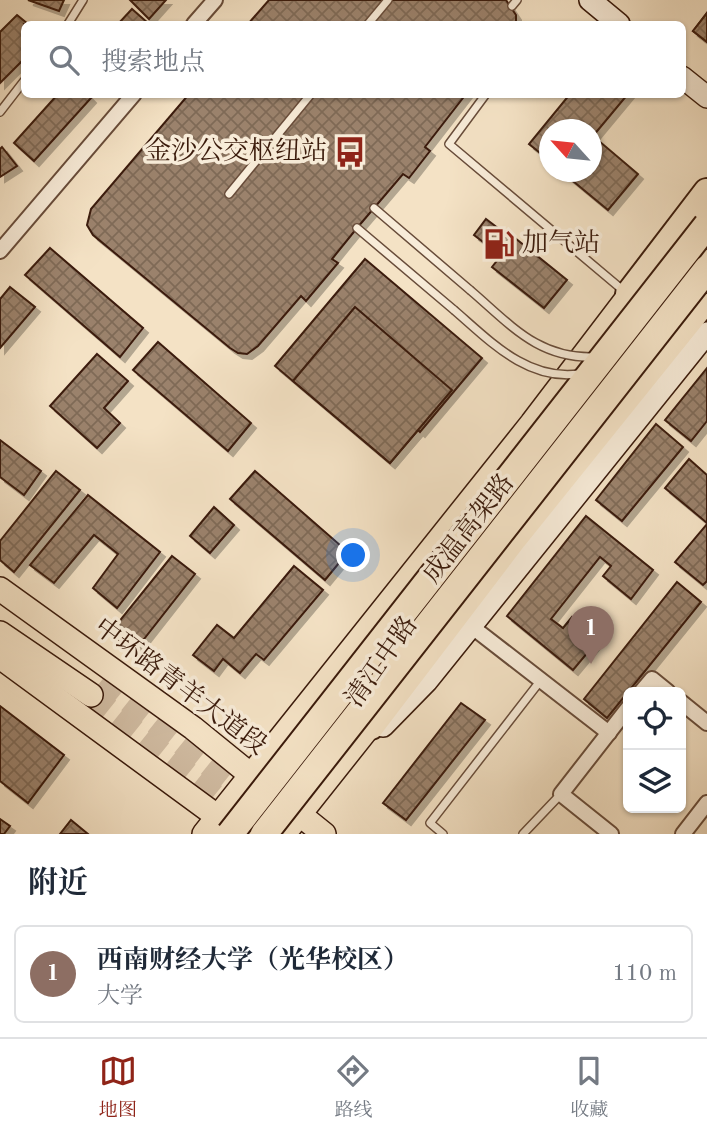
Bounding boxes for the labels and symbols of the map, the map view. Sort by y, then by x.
north arrow [539,119,602,182]
bus stop icon: 金沙公交枢纽站 [333,135,367,169]
place label: 金沙公交枢纽站 [145,137,327,165]
fuel station icon: 加气站 [482,227,516,261]
place label: 加气站 [522,229,600,257]
street label: 成温高架路 [416,468,519,588]
your location [336,538,370,572]
pin: 1 [568,606,614,664]
street label: 清江中路 [340,611,422,712]
street label: 中环路青羊大道段 [89,612,272,760]

